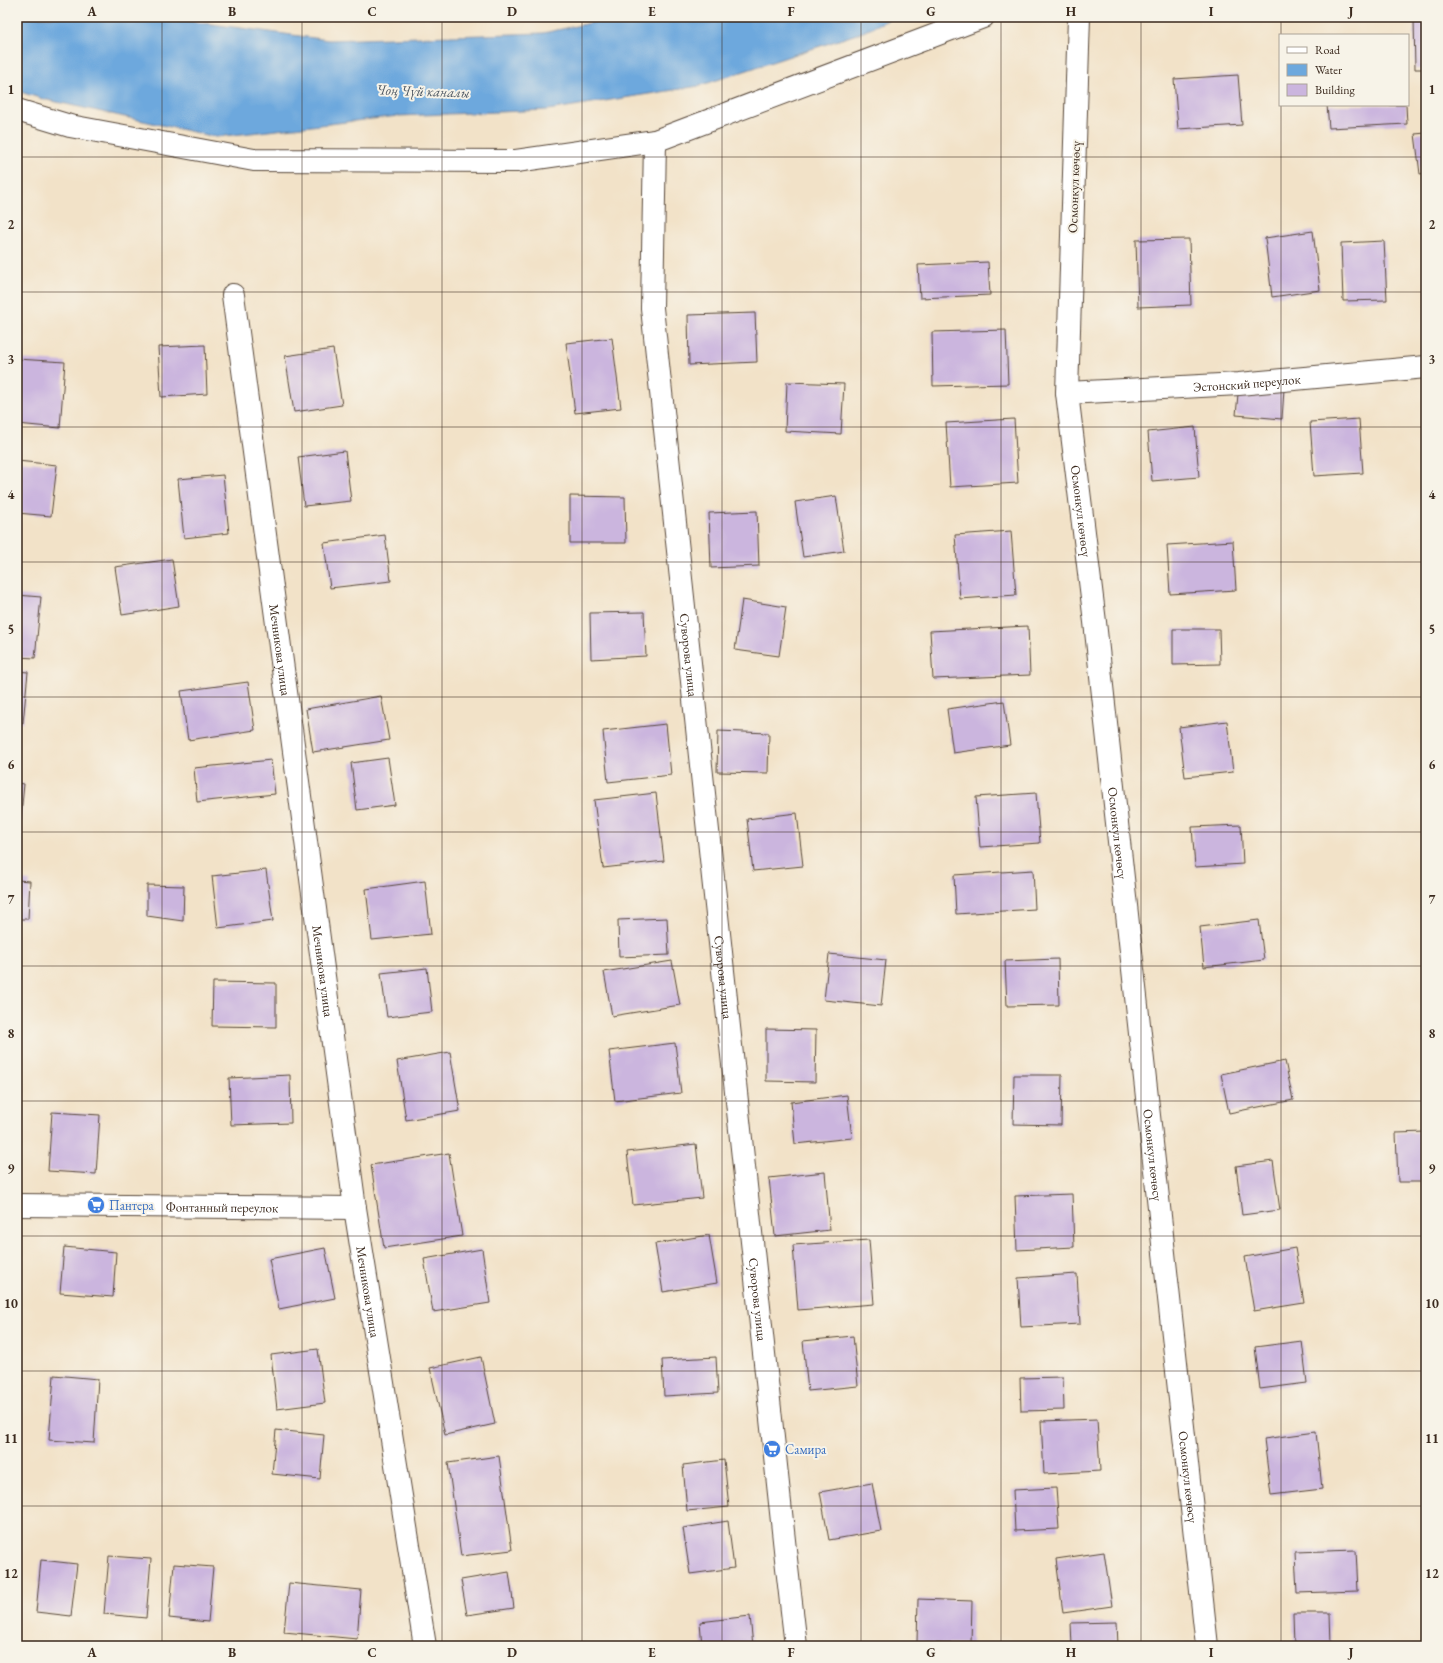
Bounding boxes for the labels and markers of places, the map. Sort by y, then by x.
supermarket icon: Пантера [86,1195,106,1215]
place label: Пантера [109,1197,155,1214]
supermarket icon: Самира [762,1439,782,1459]
place label: Самира [785,1441,827,1458]

